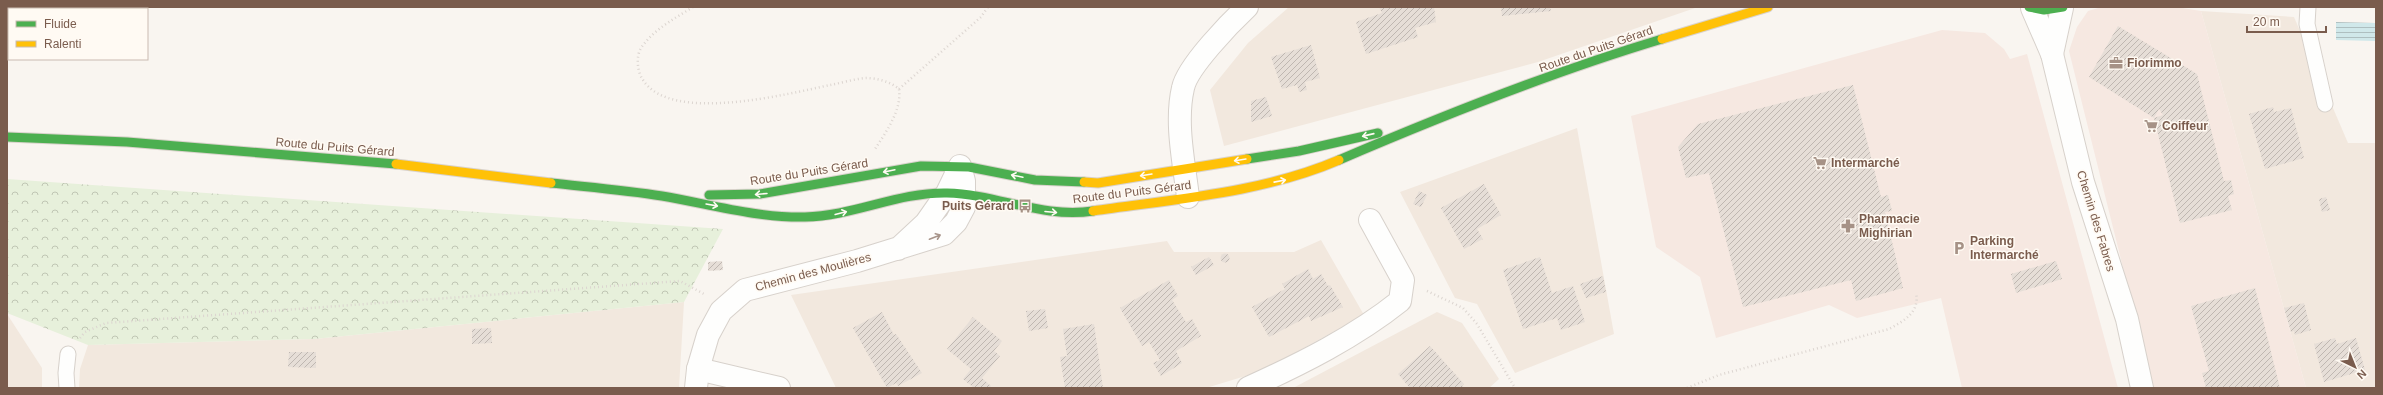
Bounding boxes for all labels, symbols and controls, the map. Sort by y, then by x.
legend [8,8,148,60]
scale bar [2247,8,2326,34]
text: 20 m [2253,15,2280,29]
text: Fluide [44,17,77,31]
street label: Route du Puits Gérard [1537,23,1655,75]
text: Ralenti [44,37,81,51]
office icon: Fiorimmo [2108,55,2124,71]
place label: Fiorimmo [2127,56,2182,70]
supermarket icon: Coiffeur [2143,118,2159,134]
place label: Coiffeur [2162,119,2208,133]
one-way arrow [1362,132,1375,140]
street label: Route du Puits Gérard [275,135,395,159]
supermarket icon: Intermarché [1812,155,1828,171]
street label: Route du Puits Gérard [749,156,869,188]
place label: Intermarché [1831,156,1900,170]
one-way arrow [1234,157,1247,165]
one-way arrow [883,168,896,176]
street label: Chemin des Fabres [2074,169,2118,273]
one-way arrow [1140,171,1153,179]
one-way arrow [1011,172,1024,180]
one-way arrow [1273,177,1286,185]
street label: Route du Puits Gérard [1072,178,1192,206]
one-way arrow [755,190,768,197]
bus stop icon: Puits Gérard [1017,198,1033,214]
place label: Puits Gérard [942,199,1014,213]
one-way arrow [705,202,718,210]
one-way arrow [1044,208,1057,215]
one-way arrow [834,209,847,217]
place label: Pharmacie Mighirian [1859,212,1920,240]
pharmacy icon: Pharmacie Mighirian [1840,218,1856,234]
one-way arrow [928,232,940,240]
place label: Parking Intermarché [1970,234,2039,262]
parking icon: Parking Intermarché [1951,240,1967,256]
street label: Chemin des Moulières [754,250,872,294]
north arrow [2335,347,2375,387]
text: N [2355,367,2369,381]

